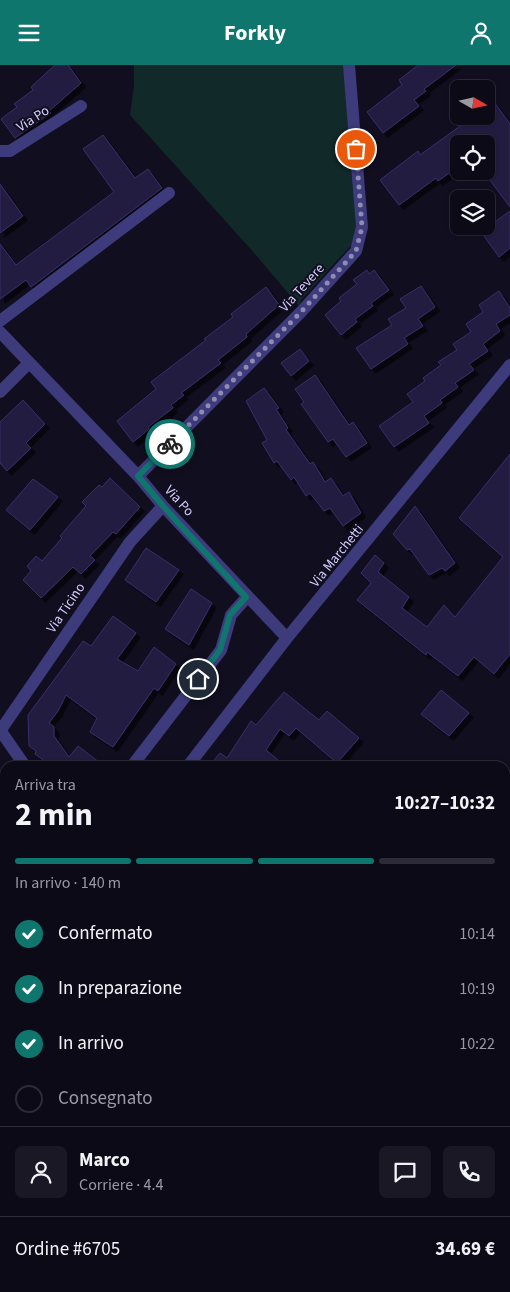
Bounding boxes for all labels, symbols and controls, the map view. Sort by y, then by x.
text: Forkly [224,17,286,49]
icon: menu [15,19,43,47]
icon: person [467,19,495,47]
north arrow [450,80,495,125]
map controls [450,80,495,235]
street label: Via Po [13,101,53,137]
pin [335,128,377,170]
icon: bag [342,135,370,163]
button: locate [450,135,495,180]
button: layers [450,190,495,235]
street label: Via Tevere [275,259,329,317]
courier [145,419,195,469]
icon: bike [156,430,184,458]
street label: Via Po [160,481,198,521]
street label: Via Marchetti [305,520,369,592]
street label: Via Ticino [42,579,90,637]
pin [177,658,219,700]
icon: home [184,665,212,693]
text: Arriva tra [15,774,76,796]
text: 10:27–10:32 [394,790,495,817]
text: 2 min [15,792,93,838]
text: In arrivo · 140 m [15,872,121,894]
icon: check [15,920,43,948]
text: Confermato [58,920,152,947]
text: 10:14 [459,923,495,945]
icon: check [15,975,43,1003]
text: In preparazione [58,975,182,1002]
text: 10:19 [459,978,495,1000]
icon: check [15,1030,43,1058]
text: In arrivo [58,1030,124,1057]
text: 10:22 [459,1033,495,1055]
text: Consegnato [58,1085,152,1112]
button: person [15,1146,67,1198]
button: chat [379,1146,431,1198]
button: phone [443,1146,495,1198]
text: Marco [79,1147,130,1174]
text: Corriere · 4.4 [79,1174,163,1196]
text: Ordine #6705 [15,1236,120,1263]
text: 34.69 € [435,1236,495,1263]

